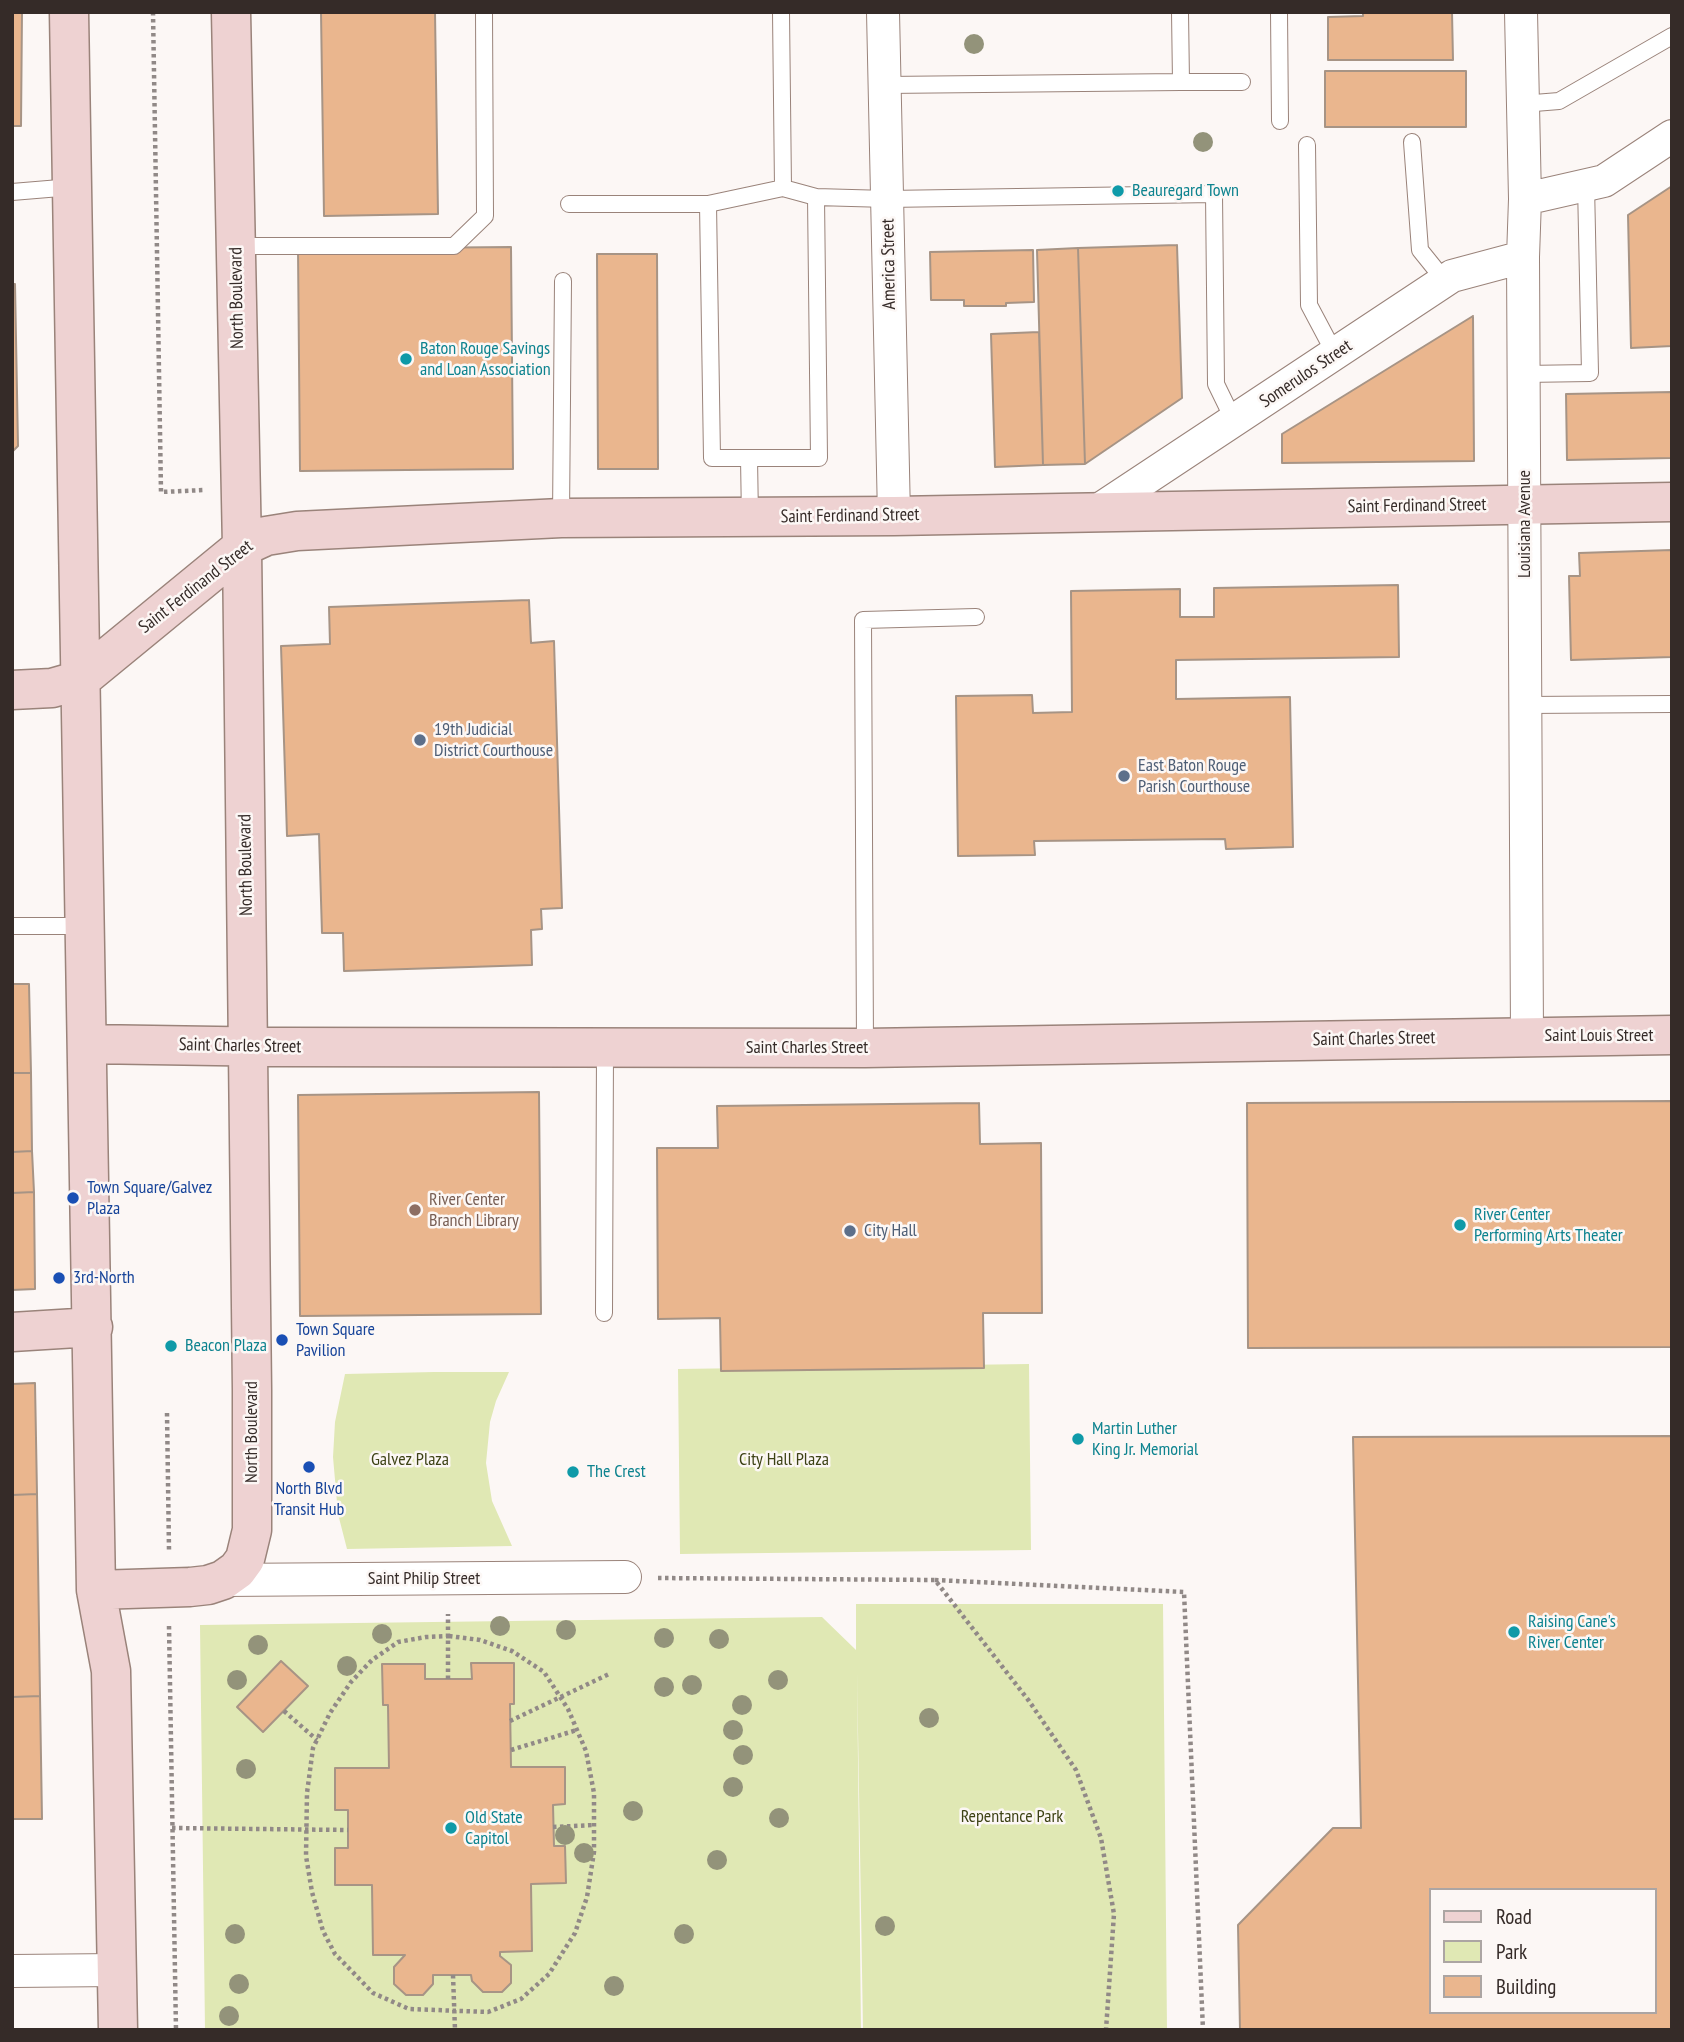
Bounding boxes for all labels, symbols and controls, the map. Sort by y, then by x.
place label: Beauregard Town [1132,180,1239,202]
marker: Beauregard Town [1110,183,1126,199]
street label: America Street [877,218,901,310]
street label: North Boulevard [225,247,249,349]
street label: Somerulos Street [1256,335,1356,413]
place label: Baton Rouge Savings and Loan Association [420,338,551,380]
marker: Baton Rouge Savings and Loan Association [398,351,414,367]
street label: Louisiana Avenue [1514,470,1536,578]
street label: Saint Ferdinand Street [1347,494,1487,518]
street label: Saint Ferdinand Street [780,504,920,528]
street label: Saint Ferdinand Street [135,536,257,638]
place label: 19th Judicial District Courthouse [434,719,553,762]
marker: 19th Judicial District Courthouse [412,732,428,748]
place label: East Baton Rouge Parish Courthouse [1138,755,1250,798]
marker: East Baton Rouge Parish Courthouse [1116,768,1132,784]
street label: North Boulevard [234,814,258,916]
street label: Saint Louis Street [1545,1025,1653,1047]
street label: Saint Charles Street [1313,1027,1435,1051]
street label: Saint Charles Street [179,1034,301,1058]
street label: Saint Charles Street [746,1037,868,1059]
place label: Town Square/Galvez Plaza [87,1177,212,1220]
place label: River Center Branch Library [429,1189,519,1232]
marker: Town Square/Galvez Plaza [65,1190,81,1206]
marker: River Center Branch Library [407,1202,423,1218]
place label: River Center Performing Arts Theater [1474,1204,1623,1246]
marker: River Center Performing Arts Theater [1452,1217,1468,1233]
place label: City Hall [864,1220,917,1242]
marker: City Hall [842,1223,858,1239]
place label: 3rd-North [73,1267,135,1289]
marker: 3rd-North [51,1270,67,1286]
place label: Town Square Pavilion [296,1319,375,1362]
marker: Town Square Pavilion [274,1332,290,1348]
place label: Beacon Plaza [185,1335,267,1357]
marker: Beacon Plaza [163,1338,179,1354]
street label: North Boulevard [241,1381,263,1483]
place label: Martin Luther King Jr. Memorial [1092,1418,1198,1460]
marker: Martin Luther King Jr. Memorial [1070,1431,1086,1447]
park label: Galvez Plaza [371,1449,449,1471]
park label: City Hall Plaza [739,1449,829,1471]
marker: North Blvd Transit Hub [301,1459,317,1475]
place label: The Crest [587,1461,646,1483]
marker: The Crest [565,1464,581,1480]
place label: North Blvd Transit Hub [274,1478,344,1520]
street label: Saint Philip Street [368,1568,480,1590]
place label: Raising Cane's River Center [1528,1611,1616,1654]
marker: Raising Cane's River Center [1506,1624,1522,1640]
park label: Repentance Park [961,1806,1063,1828]
place label: Old State Capitol [465,1807,523,1850]
marker: Old State Capitol [443,1820,459,1836]
legend [1428,1888,1656,2014]
text: Road [1496,1903,1532,1930]
text: Park [1496,1938,1527,1965]
text: Building [1496,1973,1556,2000]

